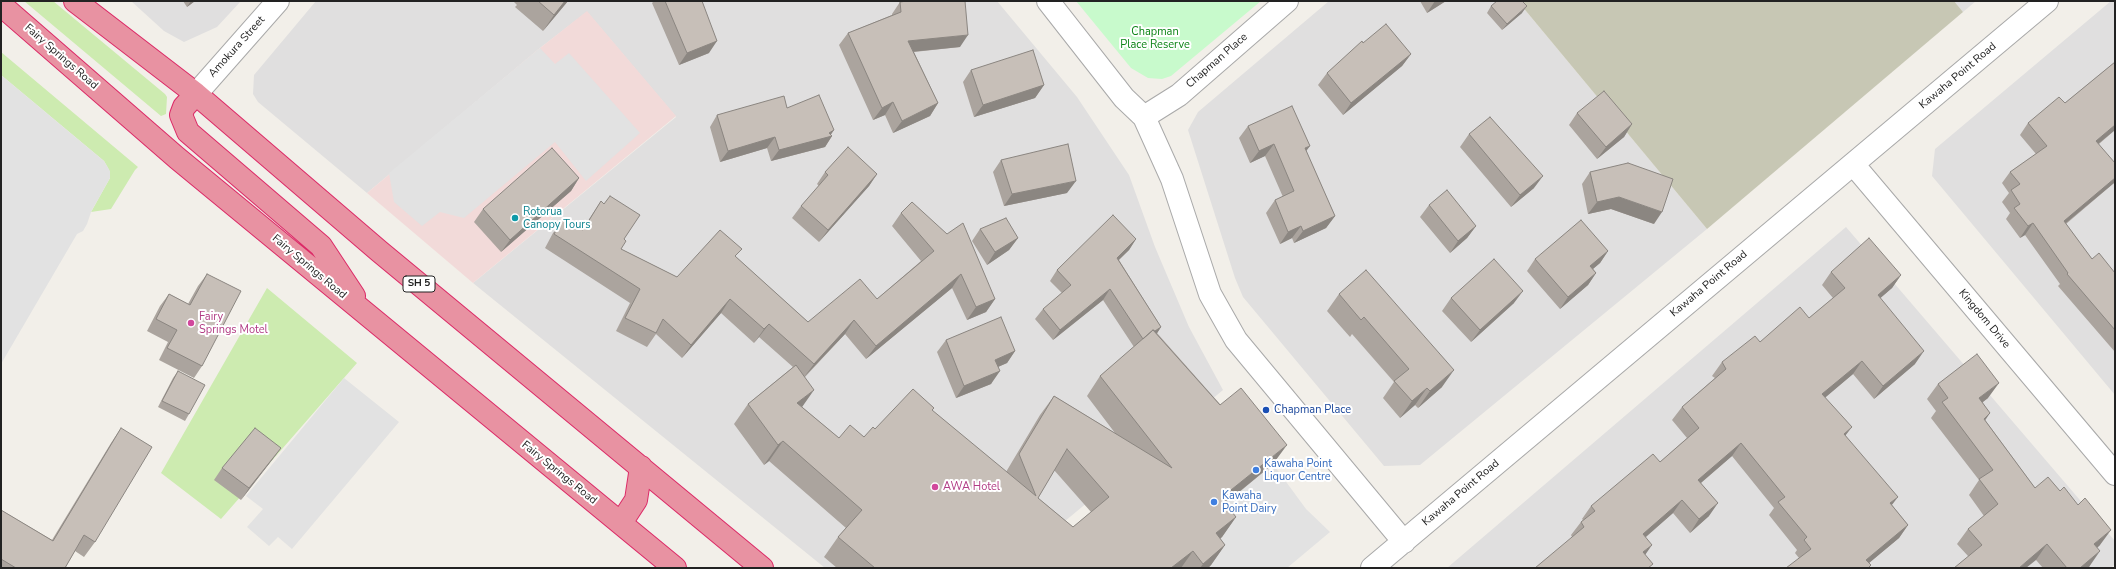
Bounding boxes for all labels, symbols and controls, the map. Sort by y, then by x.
street label: Amokura Street [206,14,268,80]
street label: Fairy Springs Road [22,22,100,92]
park label: Chapman Place Reserve [1120,25,1190,51]
street label: Chapman Place [1184,31,1250,91]
street label: Kawaha Point Road [1917,40,1999,112]
place label: Rotorua Canopy Tours [523,205,590,231]
marker: Rotorua Canopy Tours [510,213,520,223]
street label: Fairy Springs Road [269,232,349,302]
street label: Kawaha Point Road [1668,248,1750,320]
road number: SH 5 [403,276,435,292]
street label: Kingdom Drive [1955,287,2013,351]
place label: Fairy Springs Motel [199,310,268,336]
marker: Fairy Springs Motel [186,318,196,328]
place label: Chapman Place [1274,403,1351,417]
marker: Chapman Place [1261,405,1271,415]
street label: Fairy Springs Road [519,439,599,507]
place label: Kawaha Point Liquor Centre [1264,457,1332,483]
street label: Kawaha Point Road [1420,457,1502,529]
marker: Kawaha Point Liquor Centre [1251,465,1261,475]
place label: AWA Hotel [943,480,1000,494]
marker: AWA Hotel [930,482,940,492]
place label: Kawaha Point Dairy [1222,489,1277,515]
marker: Kawaha Point Dairy [1209,497,1219,507]

